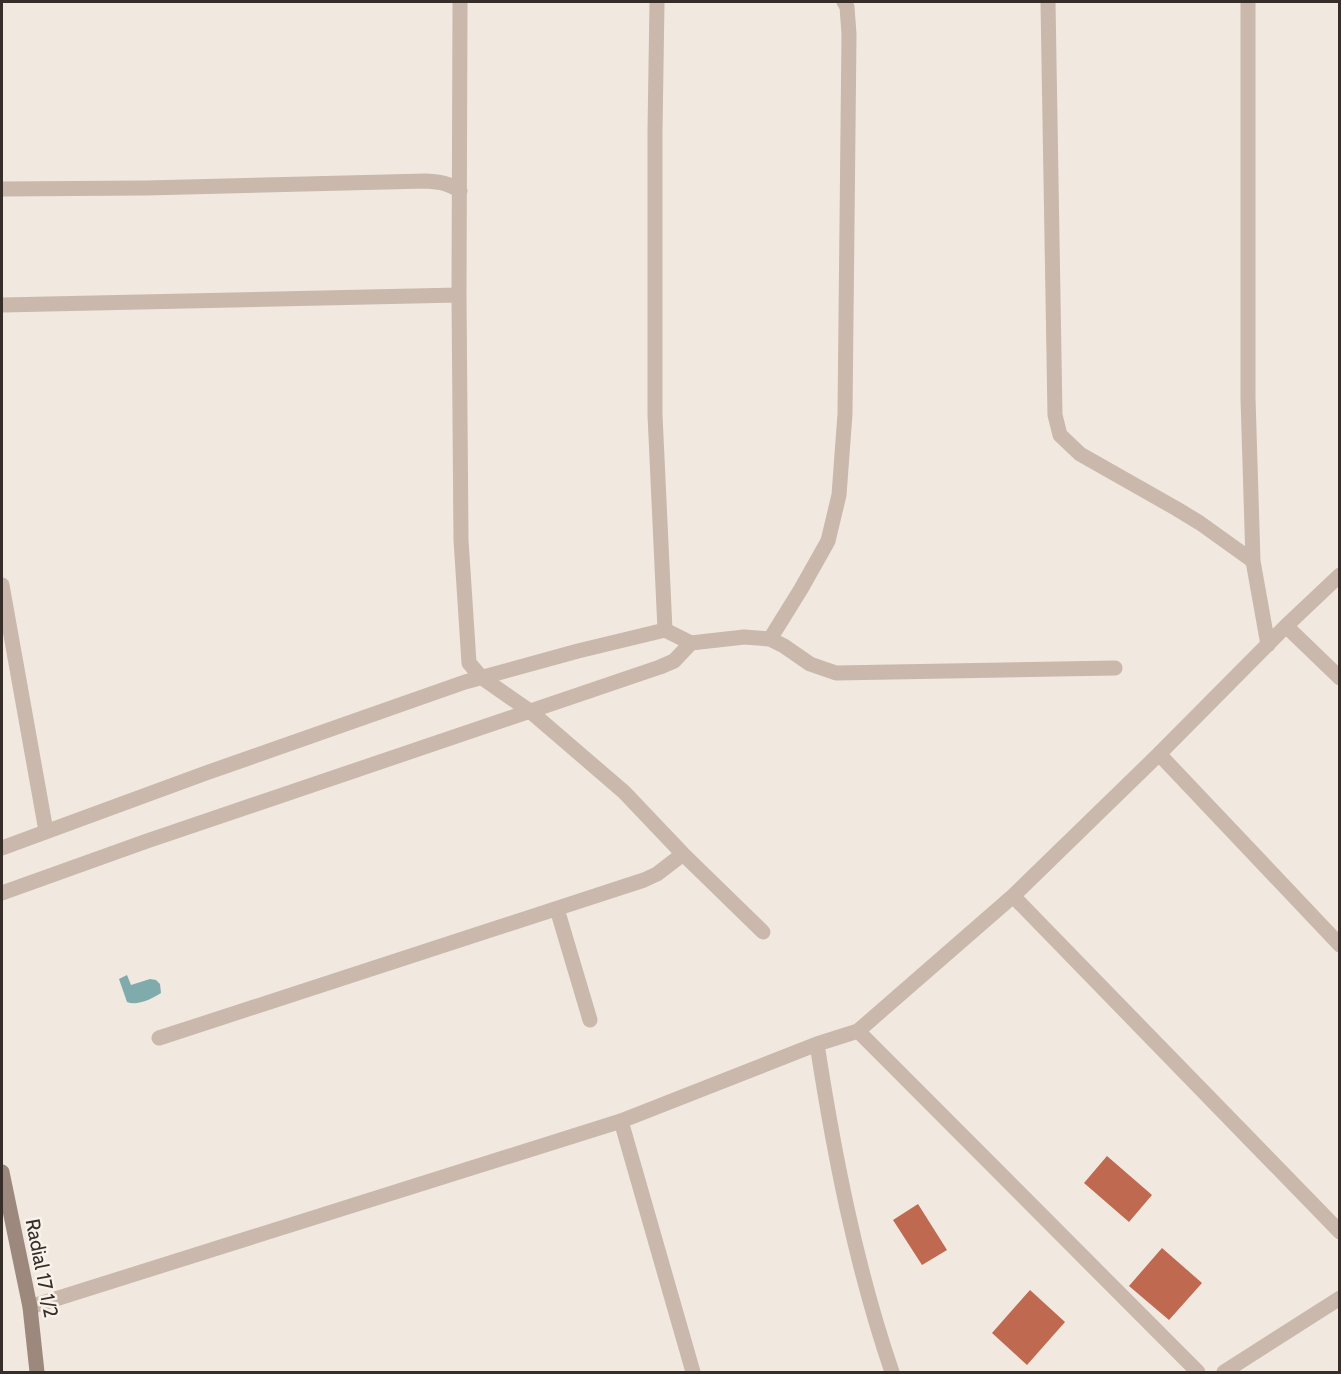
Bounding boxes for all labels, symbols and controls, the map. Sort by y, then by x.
street label: Radial 17 1/2 [21,1216,63,1320]

